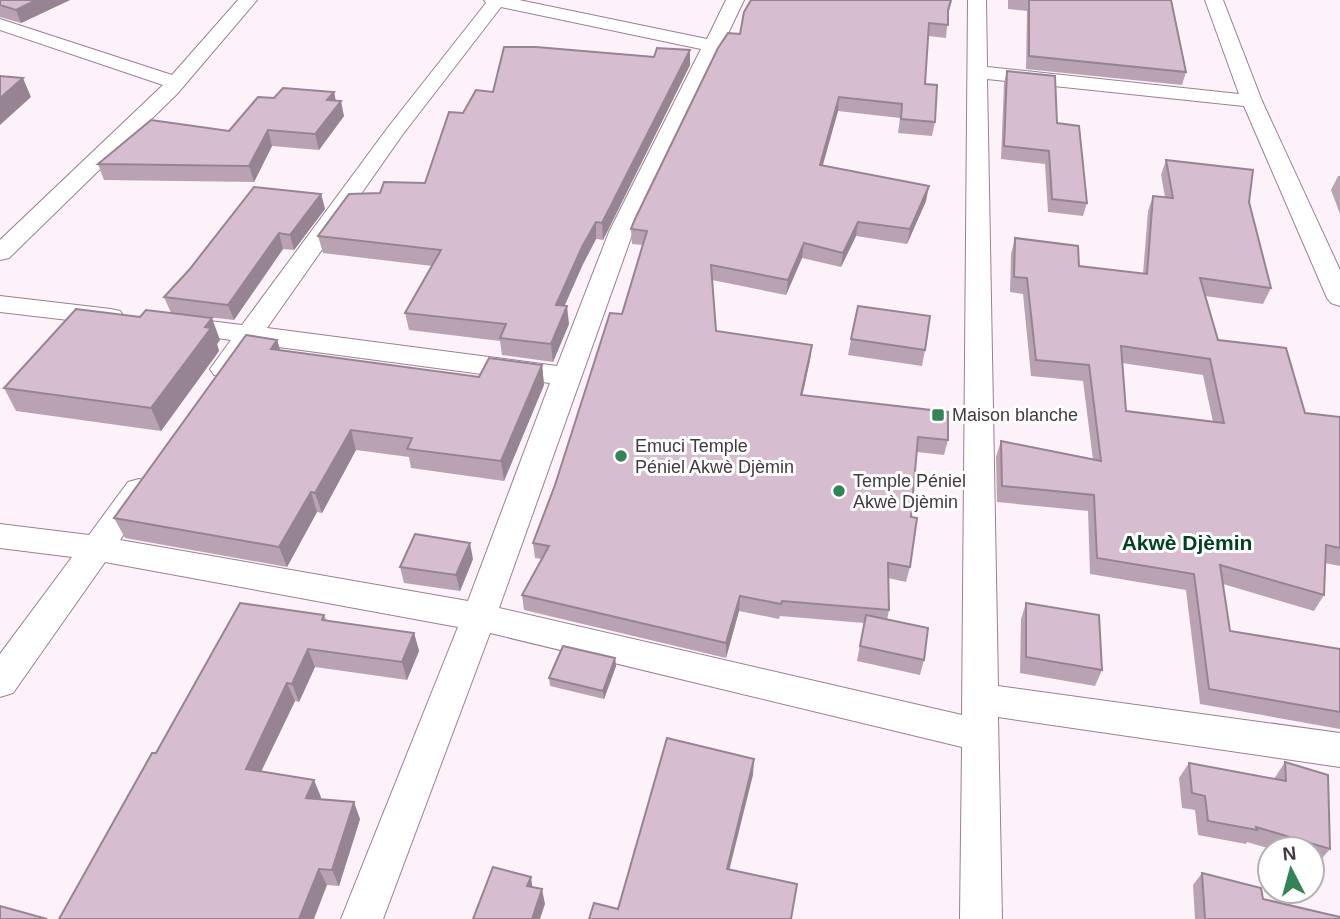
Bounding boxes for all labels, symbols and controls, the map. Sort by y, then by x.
place label: Maison blanche [952,405,1078,425]
marker: Maison blanche [930,407,946,423]
place label: Emuci Temple Péniel Akwè Djèmin [635,436,794,477]
marker: Emuci Temple Péniel Akwè Djèmin [613,448,629,464]
place label: Temple Péniel Akwè Djèmin [853,471,966,512]
marker: Temple Péniel Akwè Djèmin [831,483,847,499]
district label: Akwè Djèmin [1122,531,1252,554]
north arrow [1256,835,1326,905]
text: N [1281,842,1297,865]

